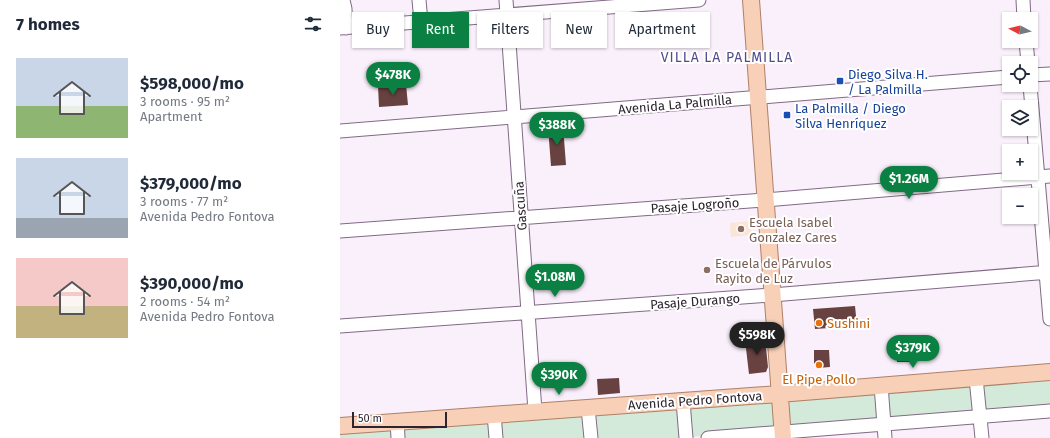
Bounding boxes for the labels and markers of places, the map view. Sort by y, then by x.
pin: $478K [365,62,421,96]
place label: Diego Silva H. / La Palmilla [848,67,928,97]
marker: Diego Silva H. / La Palmilla [835,76,845,86]
place label: La Palmilla / Diego Silva Henríquez [795,101,906,131]
marker: La Palmilla / Diego Silva Henríquez [782,110,792,120]
pin: $388K [529,112,585,146]
pin: $1.26M [876,166,942,200]
place label: Escuela Isabel Gonzalez Cares [749,215,837,245]
marker: Escuela Isabel Gonzalez Cares [736,224,746,234]
place label: Escuela de Párvulos Rayito de Luz [715,256,832,286]
pin: $1.08M [522,264,588,298]
marker: Escuela de Párvulos Rayito de Luz [702,265,712,275]
place label: Sushini [827,316,870,331]
marker: Sushini [814,318,824,328]
pin: $598K [729,322,785,356]
pin: $379K [885,335,941,369]
marker: El Pipe Pollo [814,360,824,370]
pin: $390K [531,362,587,396]
place label: El Pipe Pollo [782,372,856,387]

